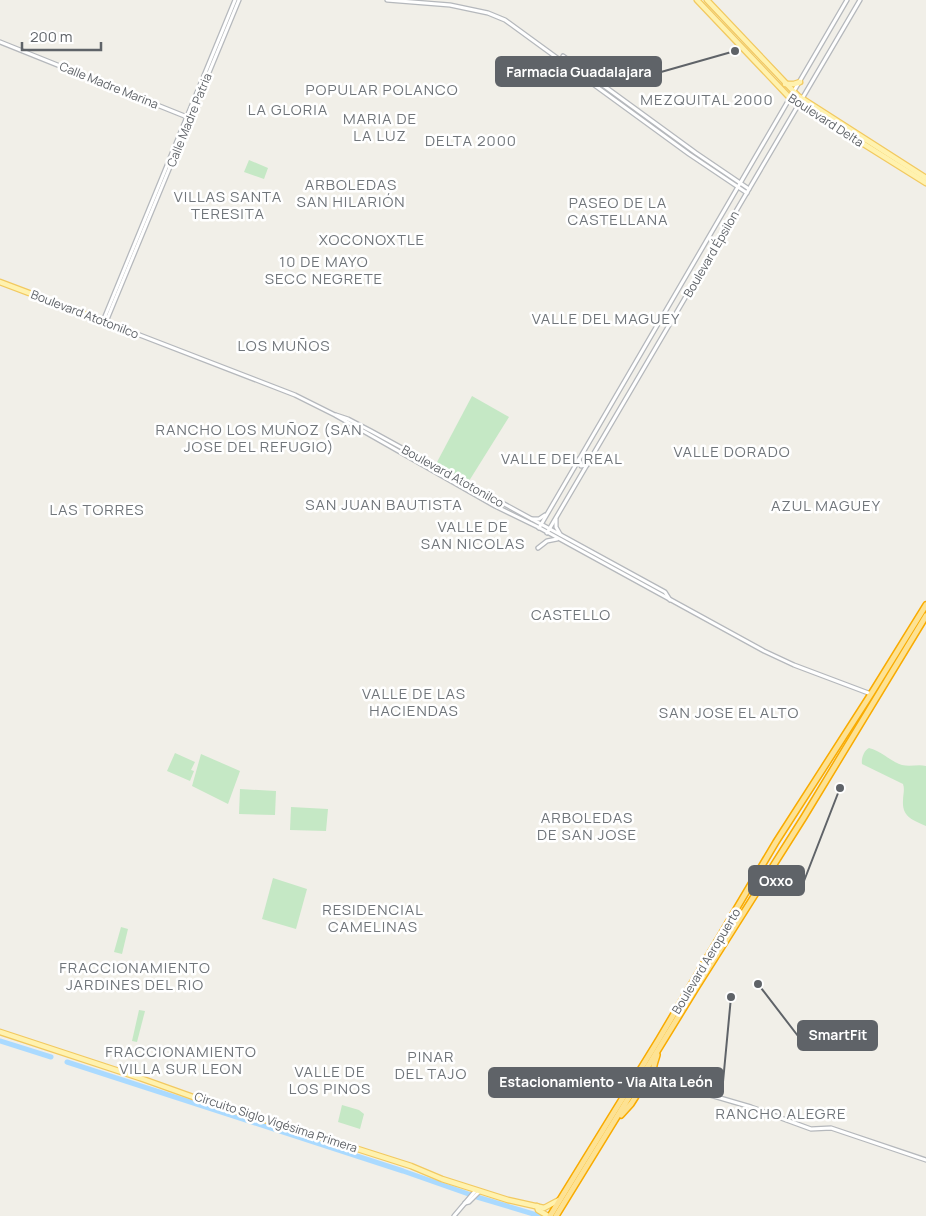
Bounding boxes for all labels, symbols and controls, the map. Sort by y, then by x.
scale bar [22,20,101,52]
text: 200 m [30,26,73,47]
street label: Calle Madre Marina [57,57,161,113]
callout: Farmacia Guadalajara [496,57,661,86]
text: Farmacia Guadalajara [506,62,652,81]
street label: Calle Madre Patria [162,70,216,170]
district label: POPULAR POLANCO [305,79,459,100]
district label: MEZQUITAL 2000 [640,89,774,110]
street label: Boulevard Delta [785,89,867,151]
district label: LA GLORIA [248,99,328,120]
district label: MARIA DE LA LUZ [343,108,417,146]
district label: DELTA 2000 [425,130,517,151]
district label: ARBOLEDAS SAN HILARIÓN [296,174,406,212]
district label: VILLAS SANTA TERESITA [174,186,282,224]
district label: PASEO DE LA CASTELLANA [568,192,668,230]
street label: Boulevard Épsilon [679,208,743,300]
district label: XOCONOXTLE [319,229,425,250]
district label: 10 DE MAYO SECC NEGRETE [265,251,383,289]
street label: Boulevard Atotonilco [29,286,141,342]
district label: VALLE DEL MAGUEY [532,308,680,329]
district label: LOS MUÑOS [238,335,330,356]
district label: RANCHO LOS MUÑOZ (SAN JOSE DEL REFUGIO) [156,419,362,457]
street label: Boulevard Atotonilco [399,441,507,511]
district label: VALLE DORADO [673,441,791,462]
district label: VALLE DEL REAL [501,448,623,469]
district label: SAN JUAN BAUTISTA [305,494,463,515]
district label: AZUL MAGUEY [771,495,881,516]
district label: LAS TORRES [49,499,145,520]
district label: VALLE DE SAN NICOLAS [421,516,525,554]
district label: CASTELLO [531,604,611,625]
district label: VALLE DE LAS HACIENDAS [362,683,466,721]
district label: SAN JOSE EL ALTO [659,702,799,723]
district label: ARBOLEDAS DE SAN JOSE [537,807,637,845]
callout: Oxxo [749,866,804,895]
text: Oxxo [759,871,793,890]
district label: RESIDENCIAL CAMELINAS [322,899,424,937]
street label: Boulevard Aeropuerto [668,905,744,1017]
district label: FRACCIONAMIENTO JARDINES DEL RIO [59,957,211,995]
callout: SmartFit [798,1021,877,1050]
text: SmartFit [809,1025,867,1044]
district label: FRACCIONAMIENTO VILLA SUR LEON [105,1041,257,1079]
district label: PINAR DEL TAJO [395,1046,467,1084]
district label: VALLE DE LOS PINOS [289,1061,371,1099]
callout: Estacionamiento - Via Alta León [489,1068,723,1097]
text: Estacionamiento - Via Alta León [499,1072,713,1091]
street label: Circuito Siglo Vigésima Primera [192,1088,360,1156]
district label: RANCHO ALEGRE [716,1103,846,1124]

